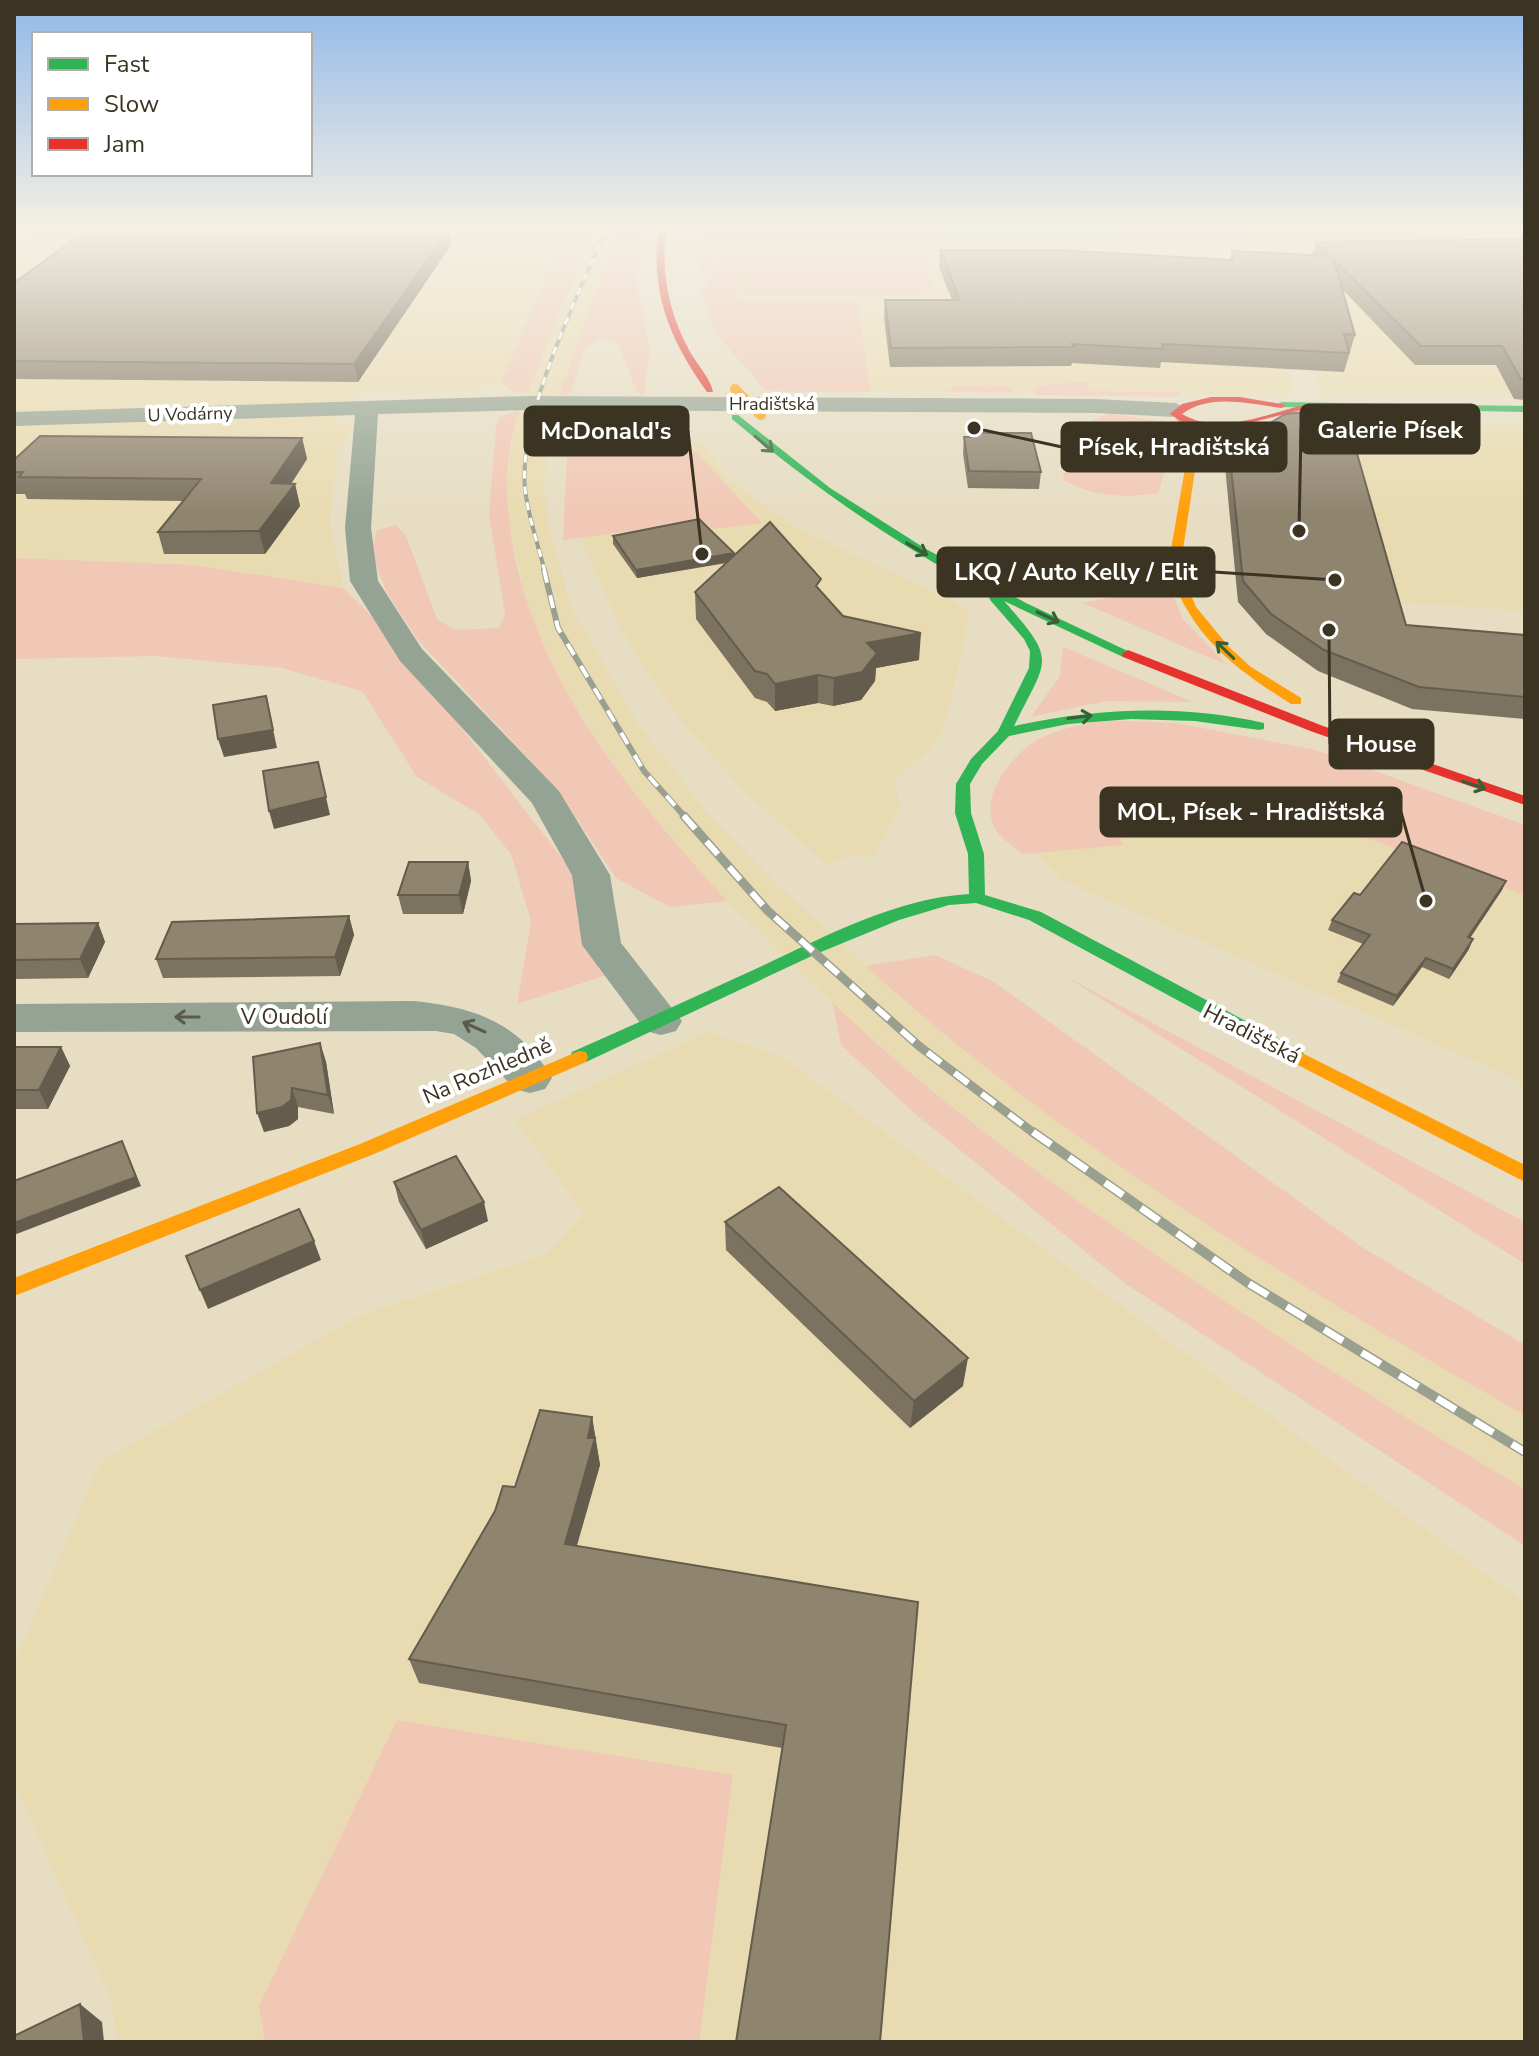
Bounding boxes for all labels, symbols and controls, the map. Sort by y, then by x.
legend [32,32,312,176]
text: Fast [104,48,150,80]
text: Slow [104,88,159,120]
text: Jam [103,128,145,160]
street label: Hradišťská [729,392,815,416]
street label: U Vodárny [147,400,234,427]
callout: Galerie Písek [1301,405,1479,453]
callout: McDonald's [525,407,688,455]
text: Galerie Písek [1317,414,1464,446]
text: McDonald's [541,415,671,447]
callout: Písek, Hradištská [1062,423,1286,471]
text: Písek, Hradištská [1078,431,1270,463]
one-way arrow [754,434,774,452]
one-way arrow [905,541,928,557]
callout: LKQ / Auto Kelly / Elit [938,548,1214,596]
text: LKQ / Auto Kelly / Elit [954,556,1198,588]
one-way arrow [1035,610,1059,625]
one-way arrow [1216,641,1235,660]
one-way arrow [1067,709,1093,724]
callout: House [1330,720,1433,768]
text: House [1346,728,1417,760]
one-way arrow [1462,778,1487,793]
callout: MOL, Písek - Hradišťská [1101,788,1401,836]
text: MOL, Písek - Hradišťská [1117,796,1385,828]
street label: Hradišťská [1198,997,1305,1071]
street label: V Oudolí [240,1002,329,1032]
one-way arrow [174,1009,201,1025]
one-way arrow [462,1018,486,1033]
street label: Na Rozhledně [418,1030,557,1112]

